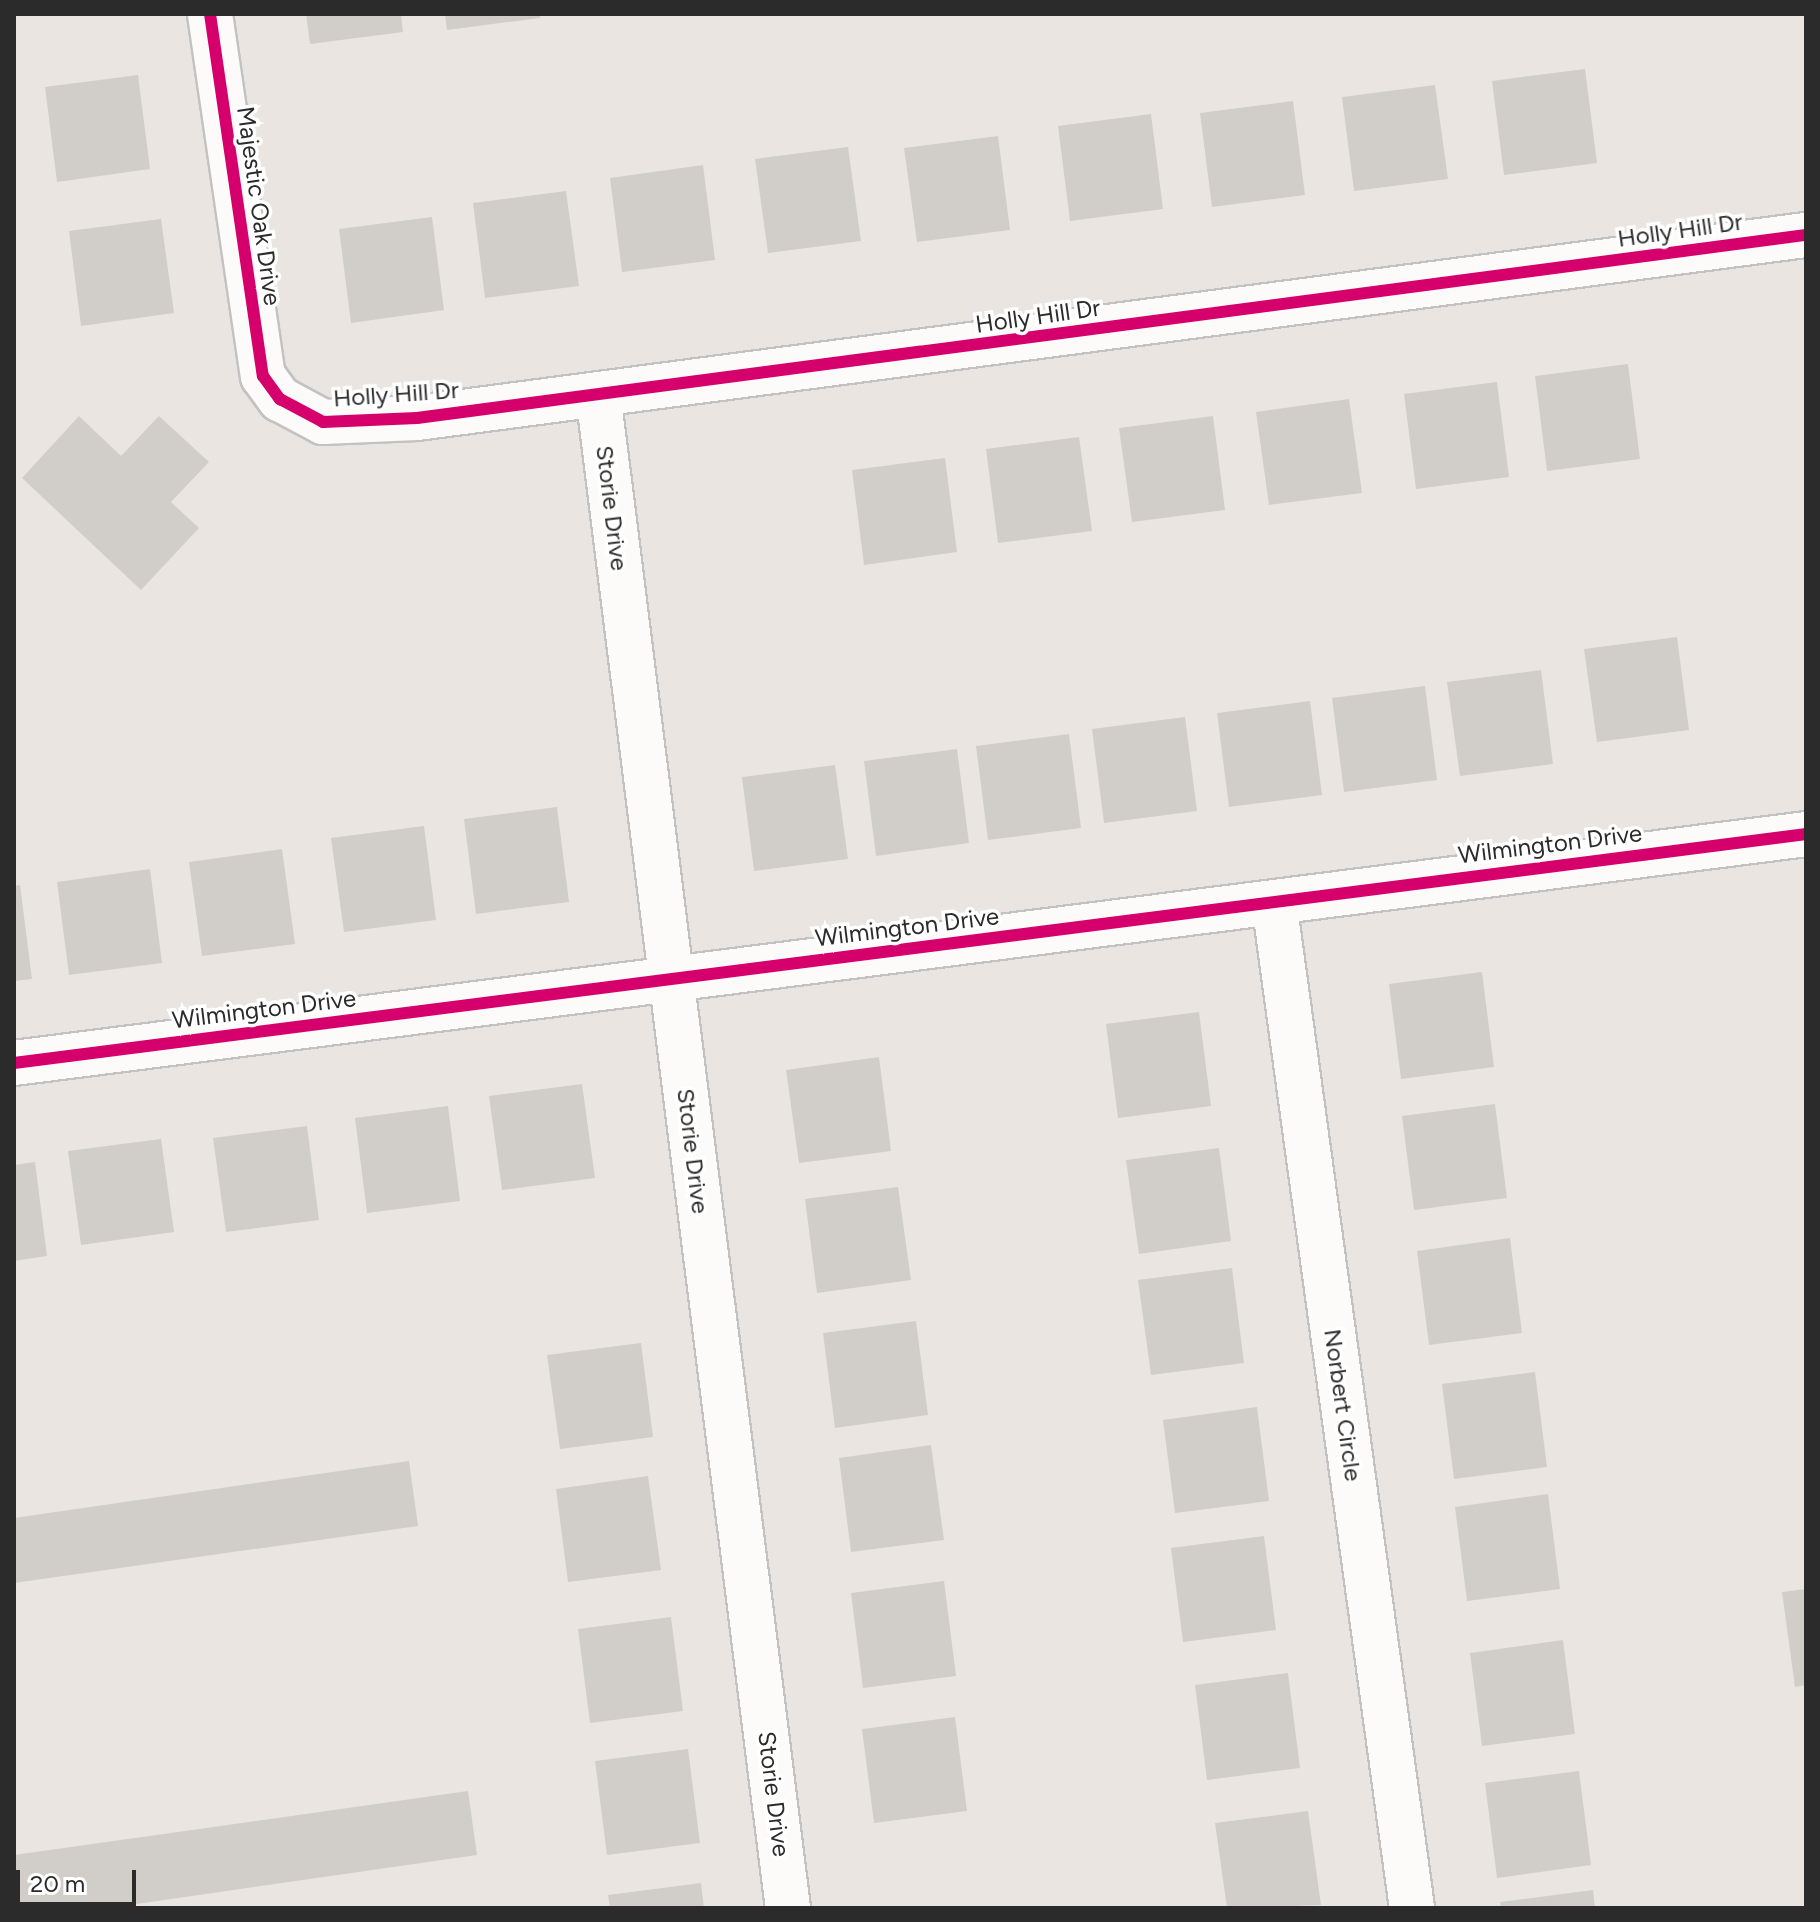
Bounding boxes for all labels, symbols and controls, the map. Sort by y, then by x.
street label: Majestic Oak Drive [231,105,287,307]
street label: Holly Hill Dr [1616,207,1744,253]
street label: Holly Hill Dr [974,293,1102,339]
street label: Holly Hill Dr [332,375,460,413]
street label: Storie Drive [590,444,634,572]
street label: Wilmington Drive [1456,818,1644,870]
street label: Wilmington Drive [813,901,1001,953]
street label: Wilmington Drive [170,983,358,1035]
street label: Storie Drive [671,1087,715,1215]
street label: Norbert Circle [1318,1327,1368,1483]
street label: Storie Drive [752,1730,796,1858]
scale bar [20,1854,140,1904]
text: 20 m [30,1869,85,1898]

